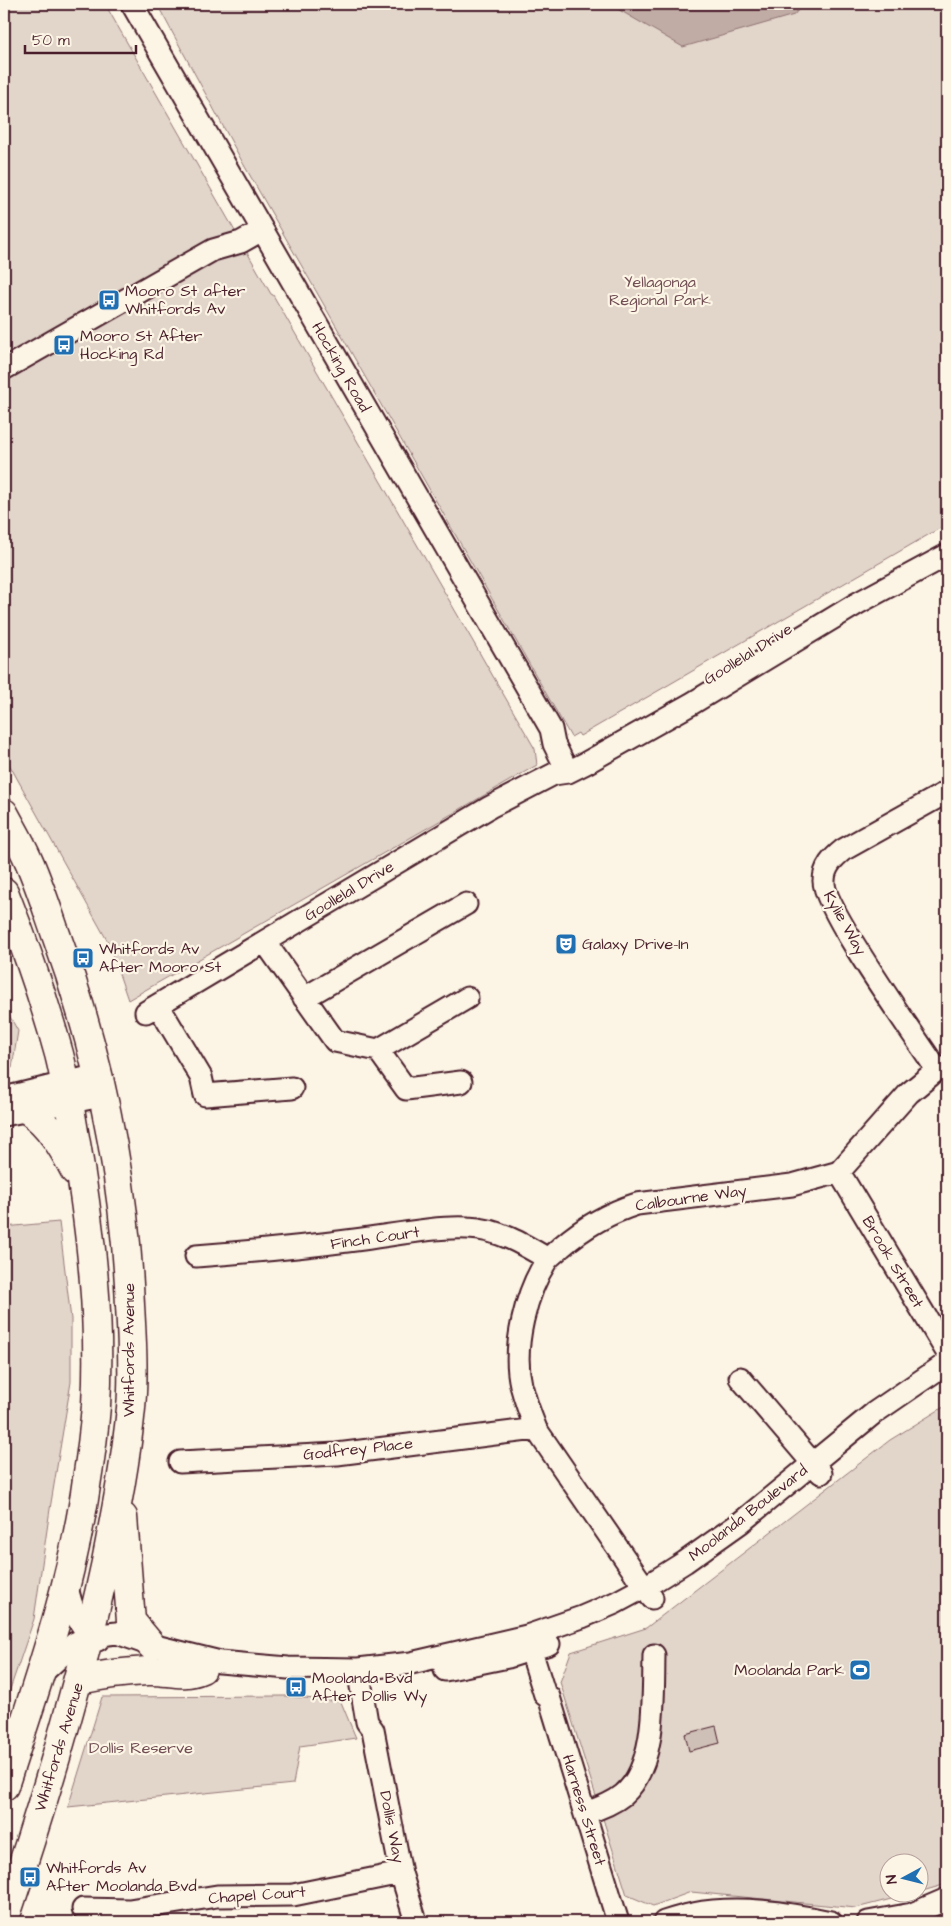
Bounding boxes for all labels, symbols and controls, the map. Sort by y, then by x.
scale bar [25,22,136,54]
text: 50 m [32,30,70,51]
park label: Yellagonga Regional Park [609,271,711,312]
place label: Mooro St after Whitfords Av [125,280,245,320]
bus stop icon: Mooro St after Whitfords Av [97,288,121,312]
street label: Hocking Road [305,318,376,417]
place label: Mooro St After Hocking Rd [80,325,203,366]
bus stop icon: Mooro St After Hocking Rd [52,333,76,357]
street label: Goollelal Drive [699,618,797,690]
street label: Goollelal Drive [300,855,398,926]
street label: Kylie Way [817,887,872,960]
theatre icon: Galaxy Drive-In [554,932,578,956]
place label: Galaxy Drive-In [582,933,689,956]
place label: Whitfords Av After Mooro St [99,938,222,978]
bus stop icon: Whitfords Av After Mooro St [71,946,95,970]
street label: Calbourne Way [634,1179,748,1218]
street label: Brook Street [857,1212,929,1313]
street label: Finch Court [329,1221,421,1255]
street label: Whitfords Avenue [118,1283,140,1417]
street label: Godfrey Place [302,1432,414,1467]
street label: Moolanda Boulevard [684,1459,812,1567]
sports icon: Moolanda Park [848,1658,872,1682]
place label: Moolanda Park [734,1659,844,1681]
place label: Moolanda Bvd After Dollis Wy [312,1667,427,1708]
bus stop icon: Moolanda Bvd After Dollis Wy [284,1675,308,1699]
street label: Whitfords Avenue [29,1679,89,1814]
park label: Dollis Reserve [89,1737,193,1759]
street label: Harness Street [557,1752,612,1869]
street label: Dollis Way [373,1789,410,1865]
north arrow [878,1854,928,1904]
place label: Whitfords Av After Moolanda Bvd [46,1857,197,1897]
bus stop icon: Whitfords Av After Moolanda Bvd [18,1865,42,1889]
text: N [882,1874,903,1885]
street label: Chapel Court [208,1881,307,1909]

